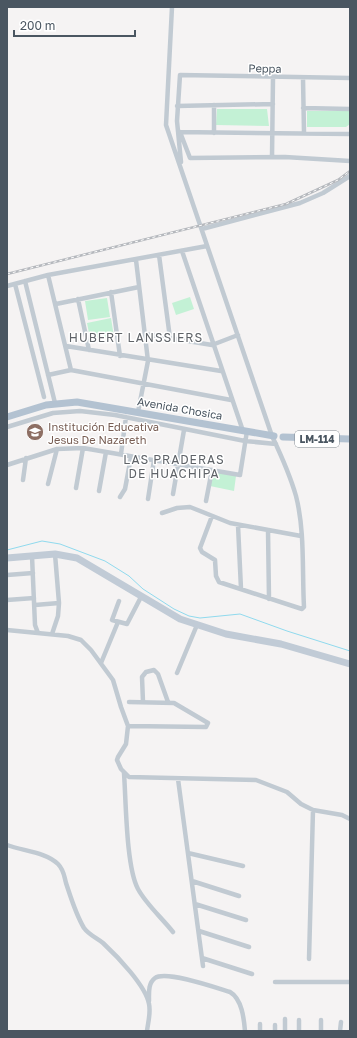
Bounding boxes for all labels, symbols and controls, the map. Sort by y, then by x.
scale bar [14,12,135,38]
text: 200 m [20,18,55,33]
street label: Peppa [248,61,282,75]
district label: HUBERT LANSSIERS [69,330,203,345]
street label: Avenida Chosica [136,394,224,422]
place label: Institución Educativa Jesus De Nazareth [48,420,159,446]
school or university icon: Institución Educativa Jesus De Nazareth [25,422,45,442]
road number: LM-114 [295,431,339,447]
district label: LAS PRADERAS DE HUACHIPA [123,452,225,481]

